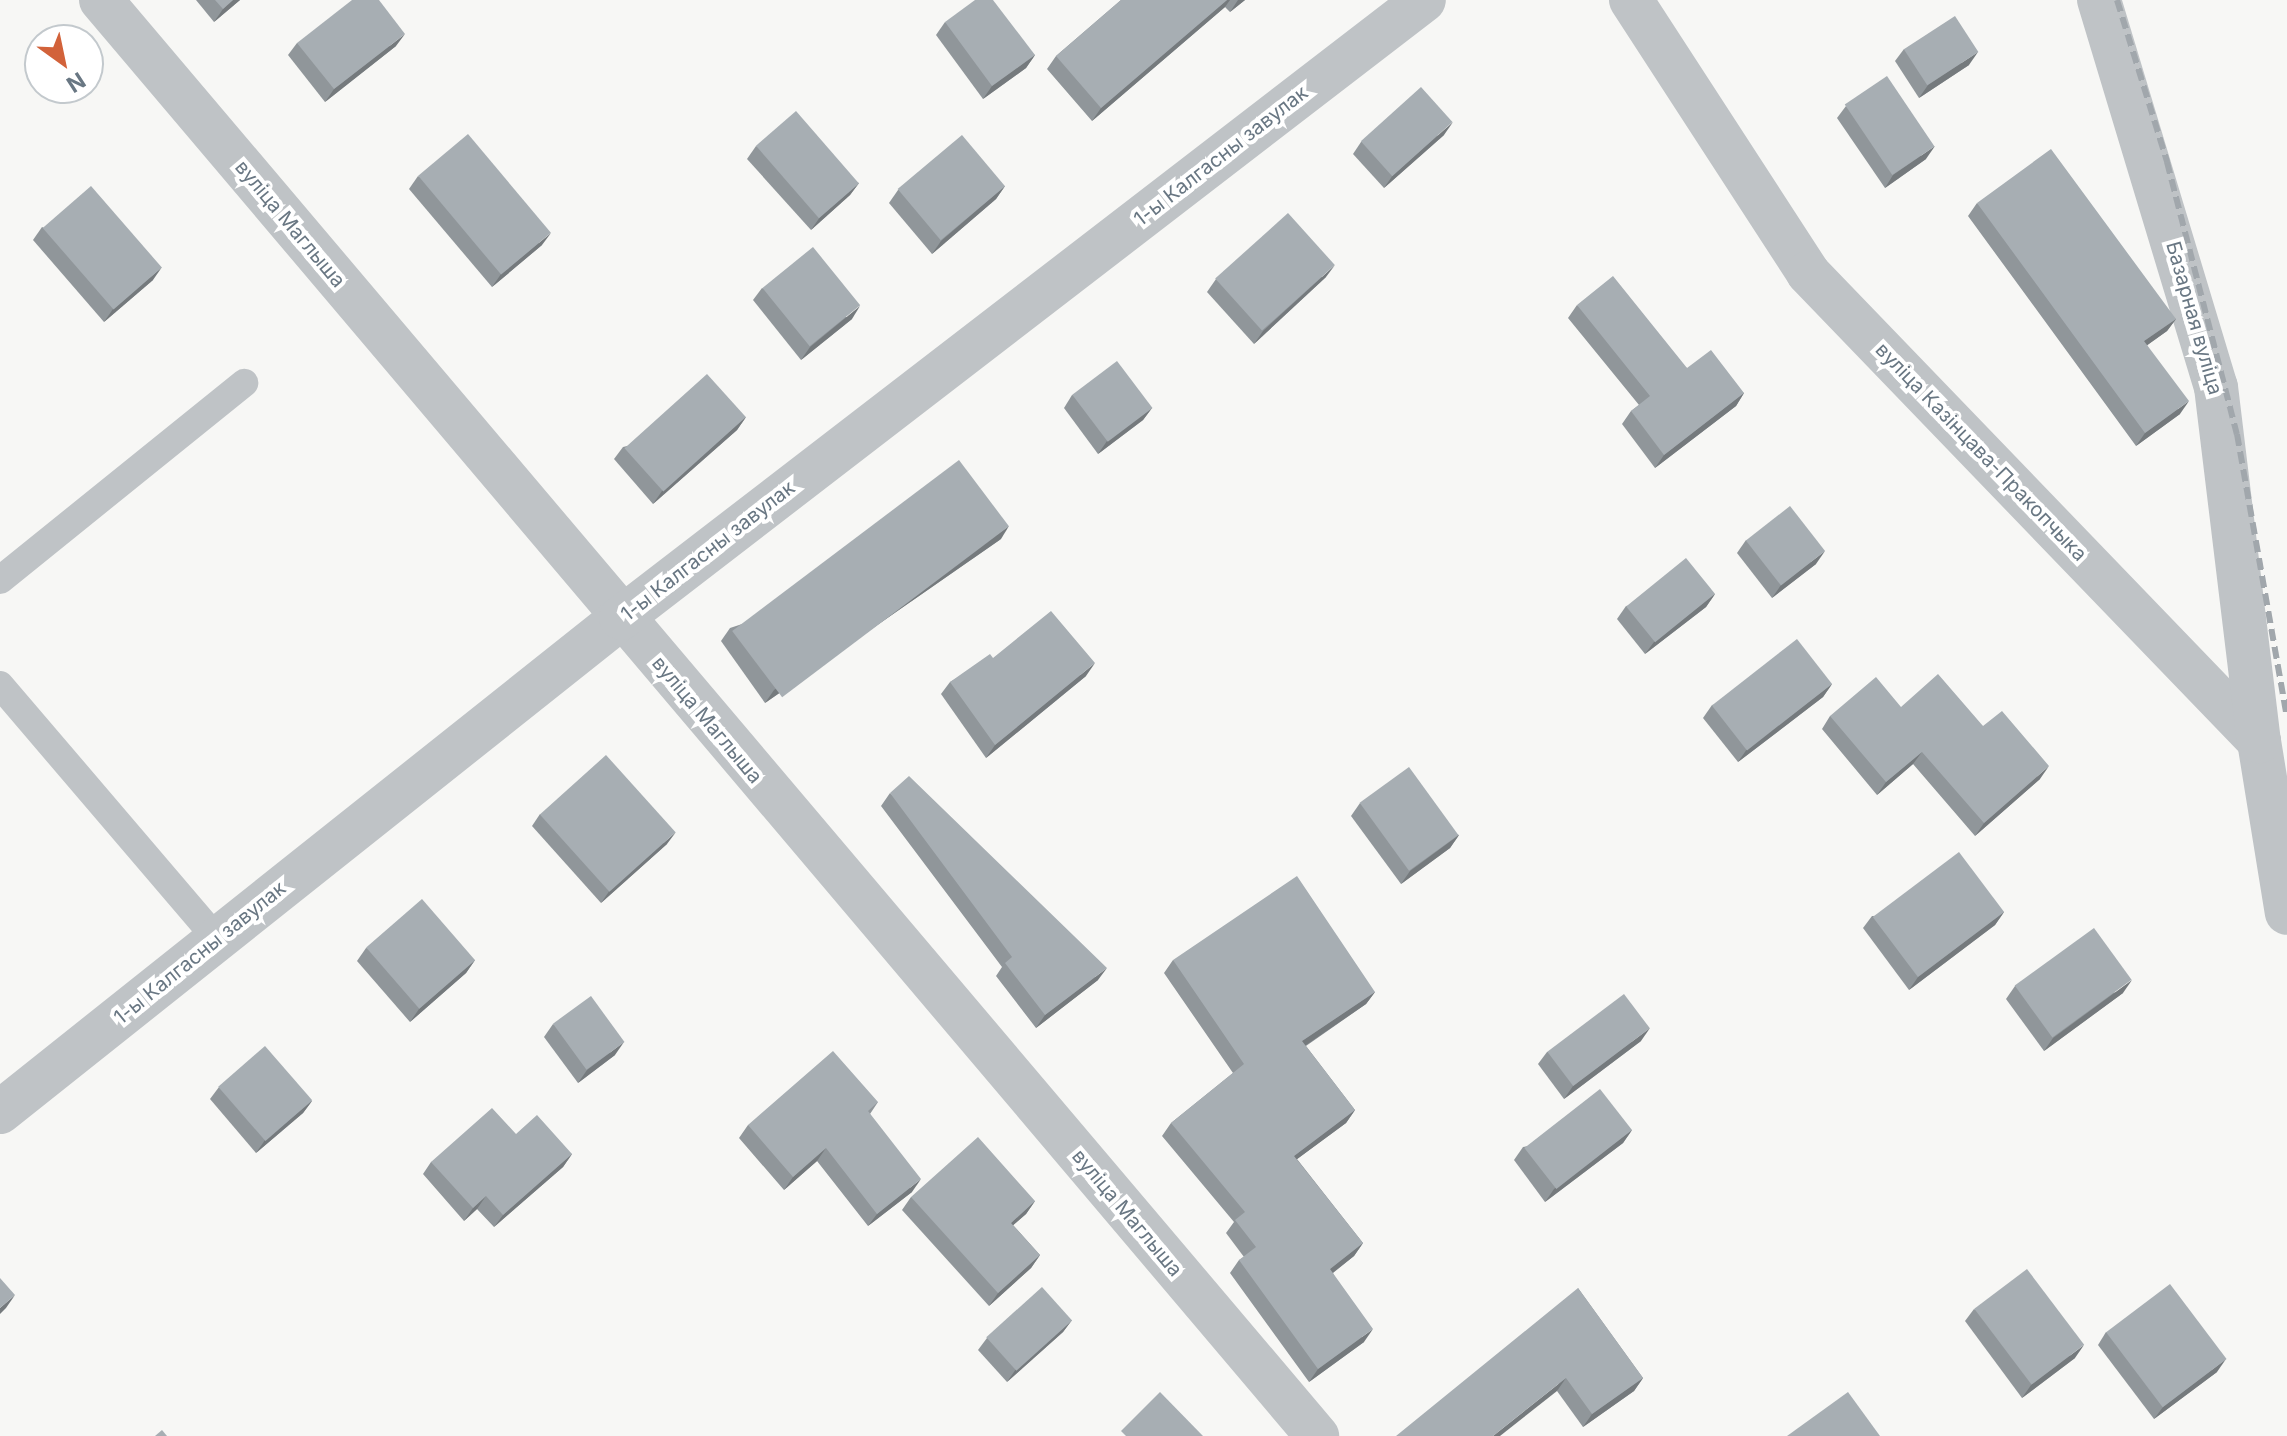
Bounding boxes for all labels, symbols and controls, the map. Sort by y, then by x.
north arrow [24,24,104,104]
text: N [62,67,90,98]
street label: 1-ы Калгасны завулак [1129,81,1313,231]
street label: вуліца Маглыша [230,156,350,292]
street label: Базарная вуліца [2161,239,2227,397]
street label: вуліца Казінцава-Пракопчыка [1870,338,2092,566]
street label: 1-ы Калгасны завулак [616,476,800,626]
street label: вуліца Маглыша [647,652,767,788]
street label: 1-ы Калгасны завулак [109,876,291,1030]
street label: вуліца Маглыша [1067,1145,1187,1281]

